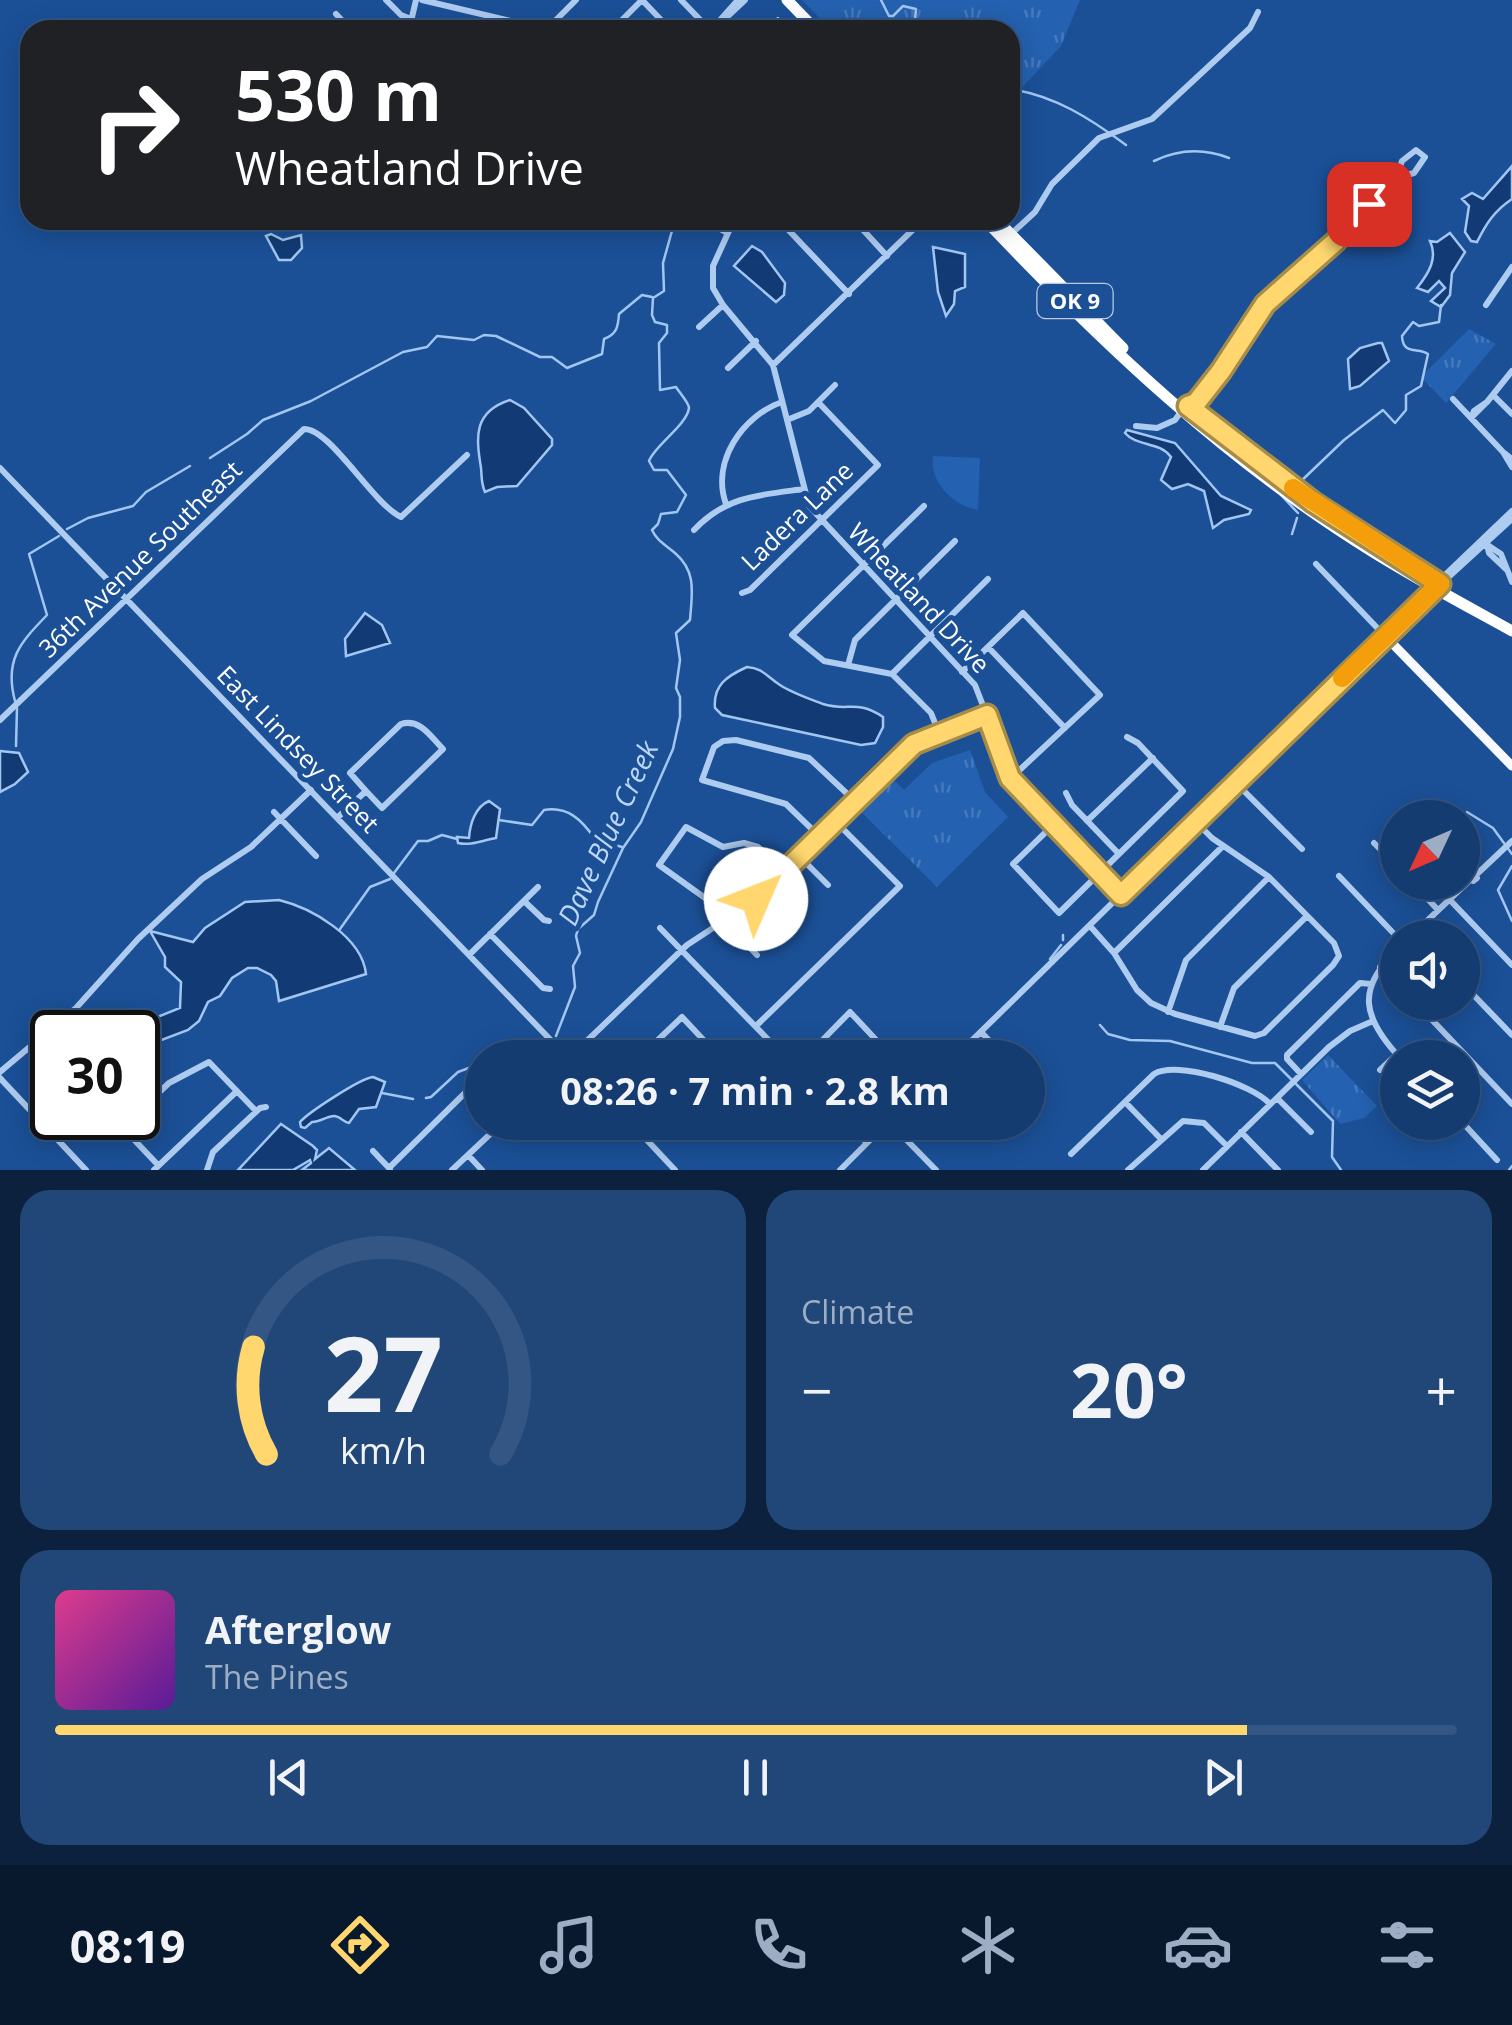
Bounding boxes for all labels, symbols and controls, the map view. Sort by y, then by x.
text: 530 m [235,46,442,142]
icon: right [70,60,200,190]
text: Wheatland Drive [235,137,584,198]
pin [1327,162,1412,247]
icon: arrive [1342,177,1397,232]
road number: OK 9 [1038,284,1112,318]
street label: 36th Avenue Southeast [30,452,248,664]
street label: Ladera Lane [733,453,860,577]
street label: Wheatland Drive [841,515,998,680]
street label: East Lindsey Street [210,657,387,839]
water label: Dave Blue Creek [548,733,667,931]
north arrow [1380,800,1480,900]
map controls [1380,800,1480,1140]
position arrow [704,847,808,951]
button: sound [1380,920,1480,1020]
speed limit sign: 30 [30,1010,160,1140]
button: layers [1380,1040,1480,1140]
text: 08:26 · 7 min · 2.8 km [560,1064,950,1116]
text: Climate [801,1290,914,1333]
text: 27 [324,1301,442,1442]
text: 20° [1070,1338,1188,1440]
text: − [801,1352,832,1427]
text: + [1426,1352,1457,1427]
text: km/h [340,1426,426,1474]
text: Afterglow [205,1603,391,1655]
text: The Pines [205,1655,349,1698]
icon: previous [261,1750,316,1805]
icon: pause [728,1750,783,1805]
icon: next [1196,1750,1251,1805]
icon: directions [325,1910,395,1980]
icon: music [534,1910,604,1980]
icon: phone [744,1910,814,1980]
icon: climate [953,1910,1023,1980]
icon: car [1163,1910,1233,1980]
icon: filters [1372,1910,1442,1980]
text: 08:19 [70,1915,185,1976]

